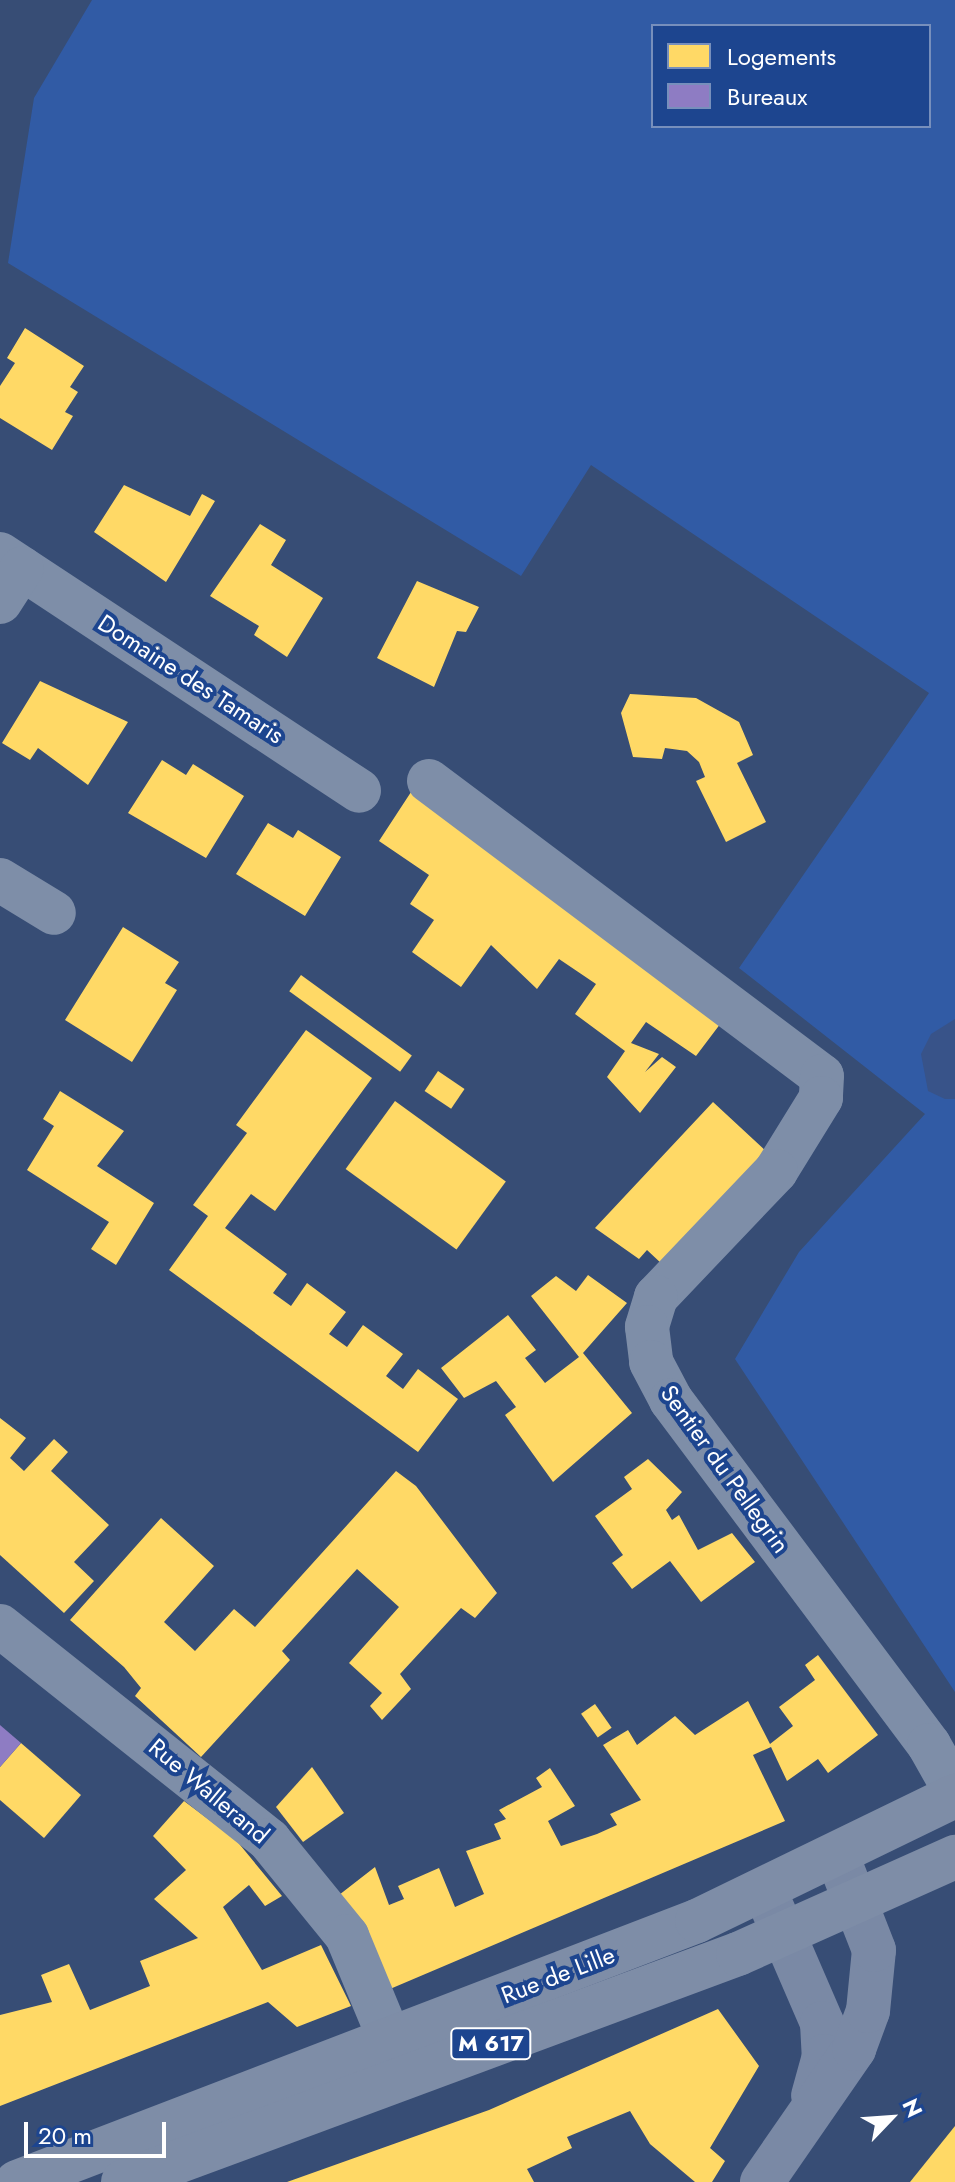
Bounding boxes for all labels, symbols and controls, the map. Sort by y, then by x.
legend [651,24,931,128]
text: Logements [727,39,836,74]
text: Bureaux [727,79,807,114]
street label: Domaine des Tamaris [93,608,289,750]
street label: Sentier du Pellegrin [654,1380,796,1558]
street label: Rue Wallerand [143,1732,275,1850]
street label: Rue de Lille [497,1940,619,2010]
road number: M 617 [449,2026,533,2062]
north arrow [851,2078,931,2158]
text: N [895,2093,931,2123]
scale bar [28,2106,170,2156]
text: 20 m [38,2118,92,2153]

